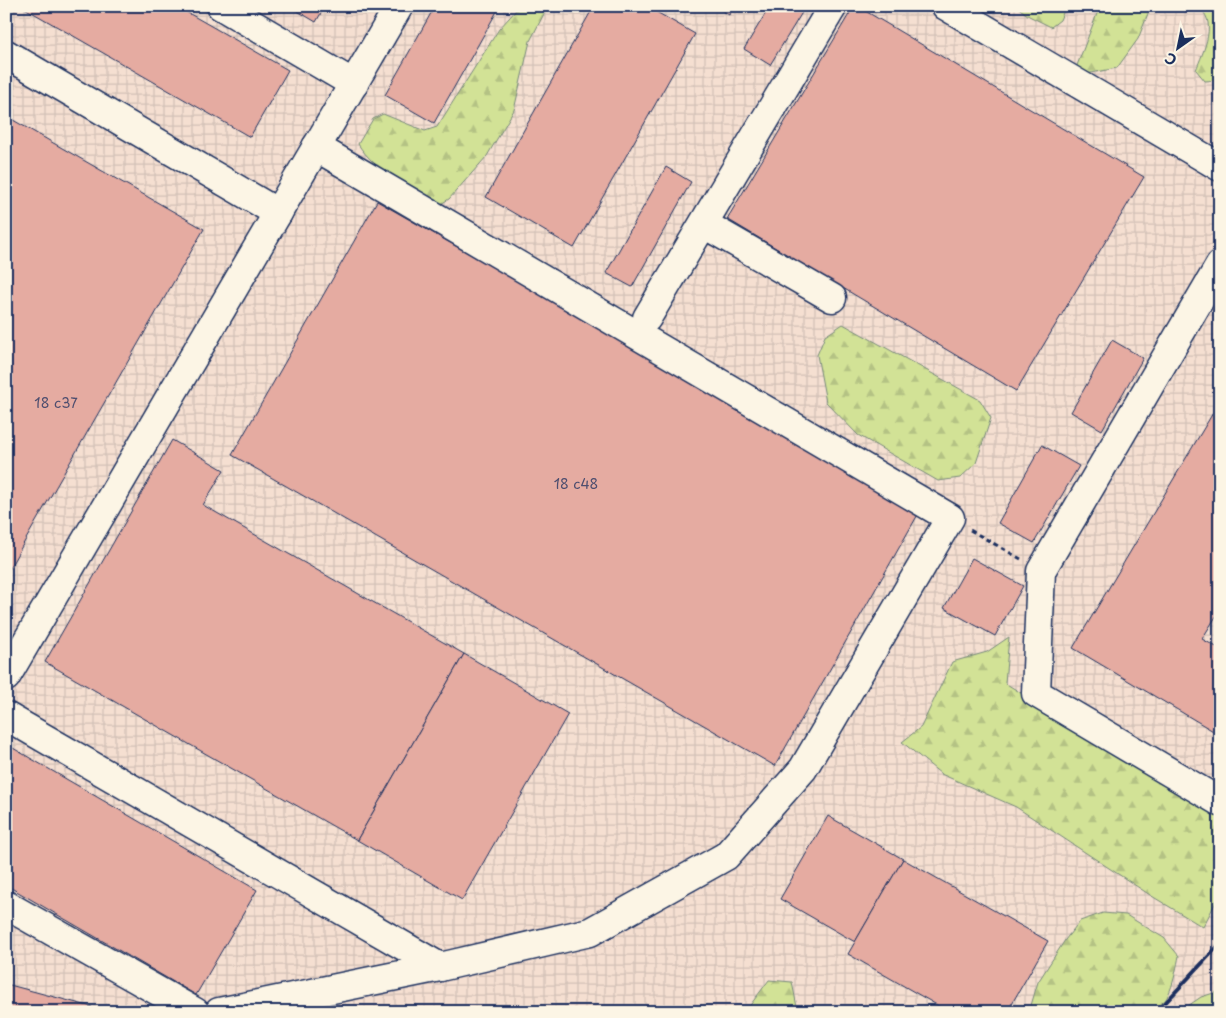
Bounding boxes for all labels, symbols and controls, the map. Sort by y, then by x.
north arrow [1154,22,1204,72]
text: С [1161,48,1181,71]
house number: 18 с37 [34,392,78,413]
house number: 18 с48 [554,473,598,494]

